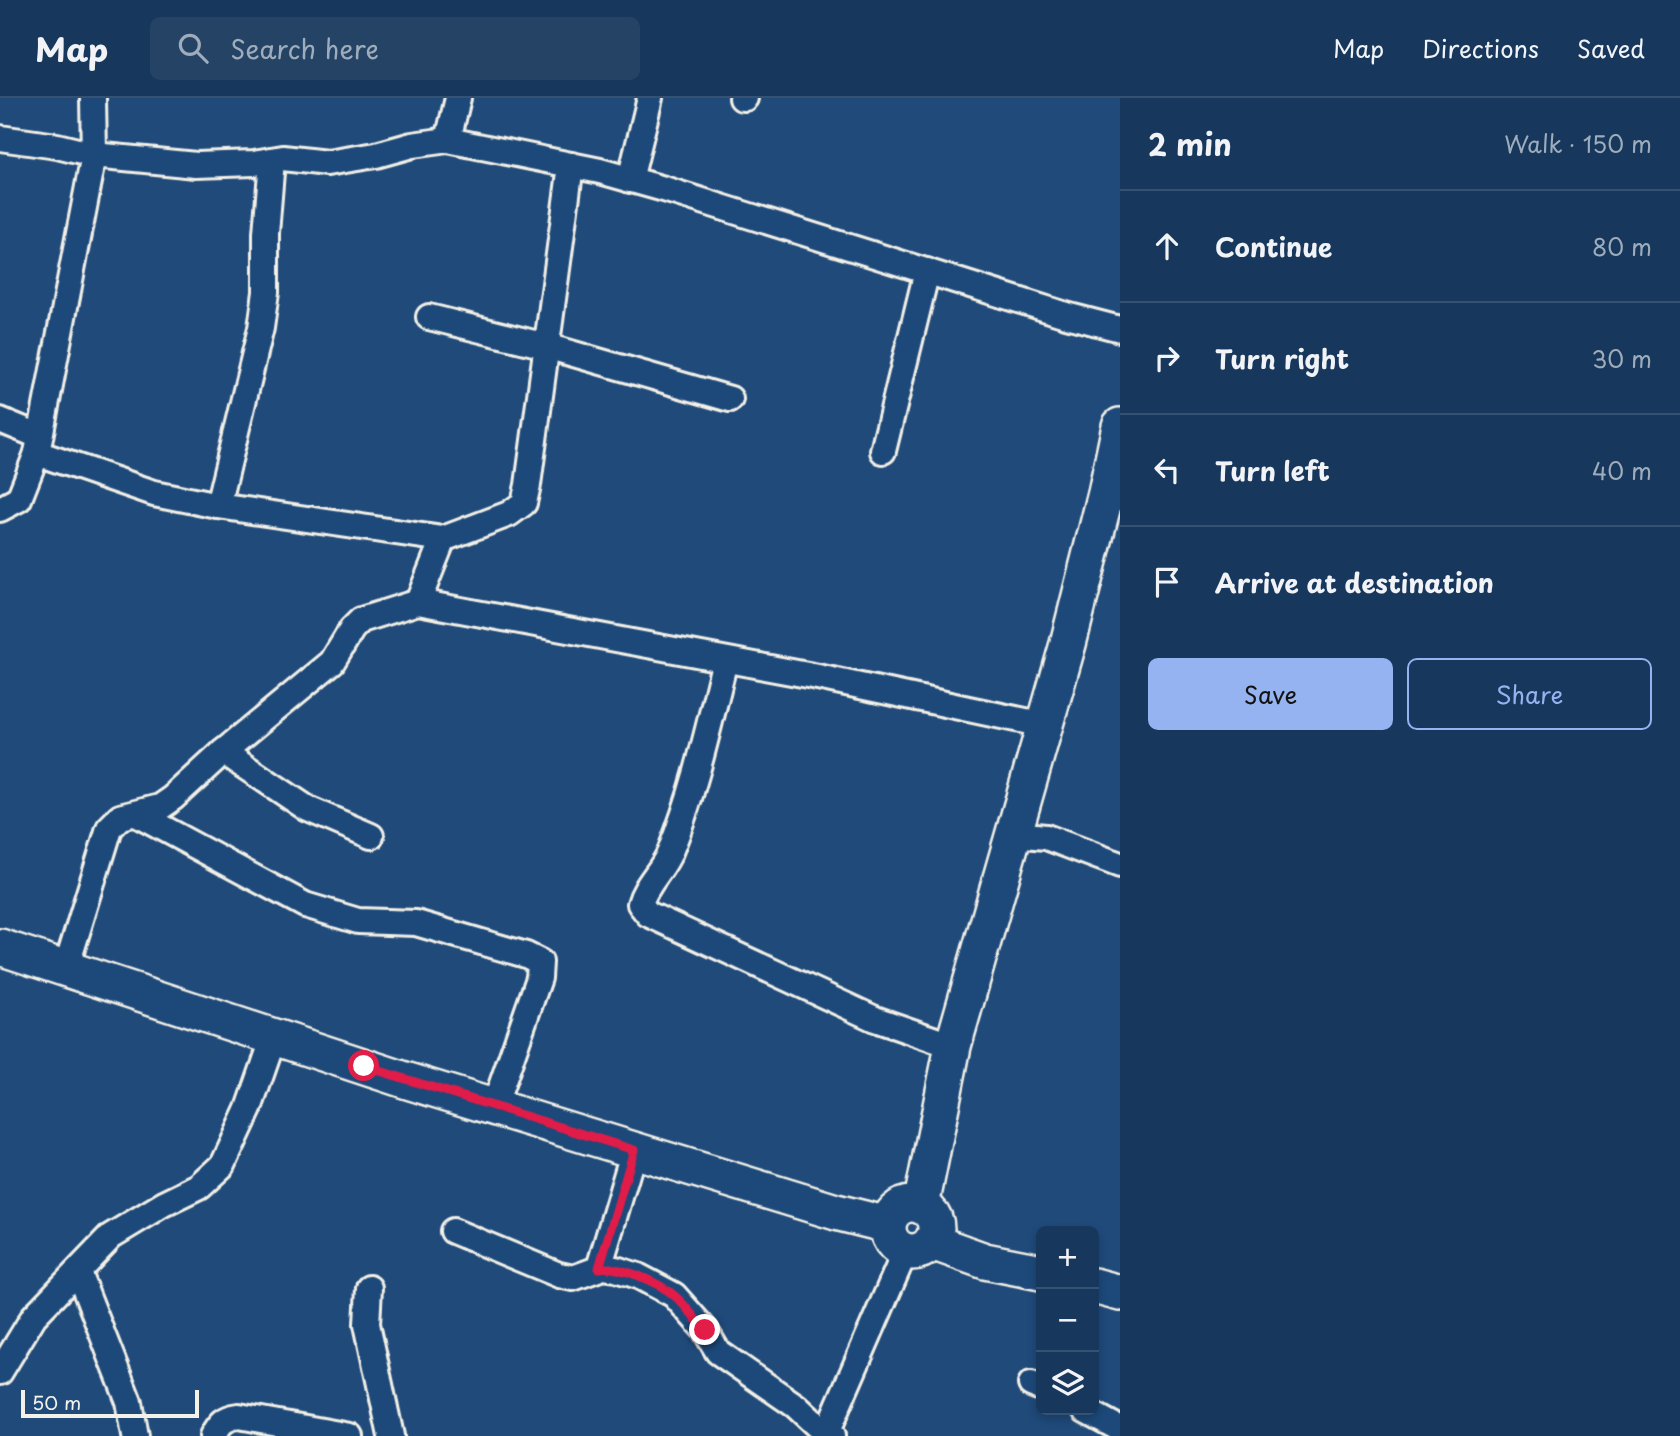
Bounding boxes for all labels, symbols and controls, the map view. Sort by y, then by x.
search box [150,17,640,80]
text: Map [35,23,108,73]
icon: search [174,29,212,67]
text: Search here [230,29,379,68]
text: Map [1333,30,1384,66]
text: Directions [1422,30,1539,66]
text: Saved [1577,30,1645,66]
text: 2 min [1148,121,1232,166]
text: Walk · 150 m [1504,126,1652,161]
icon: ahead [1148,227,1186,265]
text: Continue [1215,227,1332,266]
text: 80 m [1592,229,1652,264]
icon: right [1148,339,1186,377]
text: Turn right [1215,339,1349,378]
text: 30 m [1591,341,1652,376]
icon: left [1148,451,1186,489]
text: Turn left [1215,451,1330,490]
text: 40 m [1592,453,1652,488]
icon: arrive [1148,563,1186,601]
text: Arrive at destination [1215,563,1494,602]
button: Save [1148,658,1393,730]
button: Share [1407,658,1652,730]
route start [348,1050,379,1081]
map controls [1036,1226,1099,1415]
button: + [1036,1226,1099,1289]
button: − [1036,1289,1099,1352]
route end [689,1314,720,1345]
button: layers [1036,1352,1099,1415]
scale bar [21,1387,200,1419]
text: 50 m [32,1388,81,1416]

